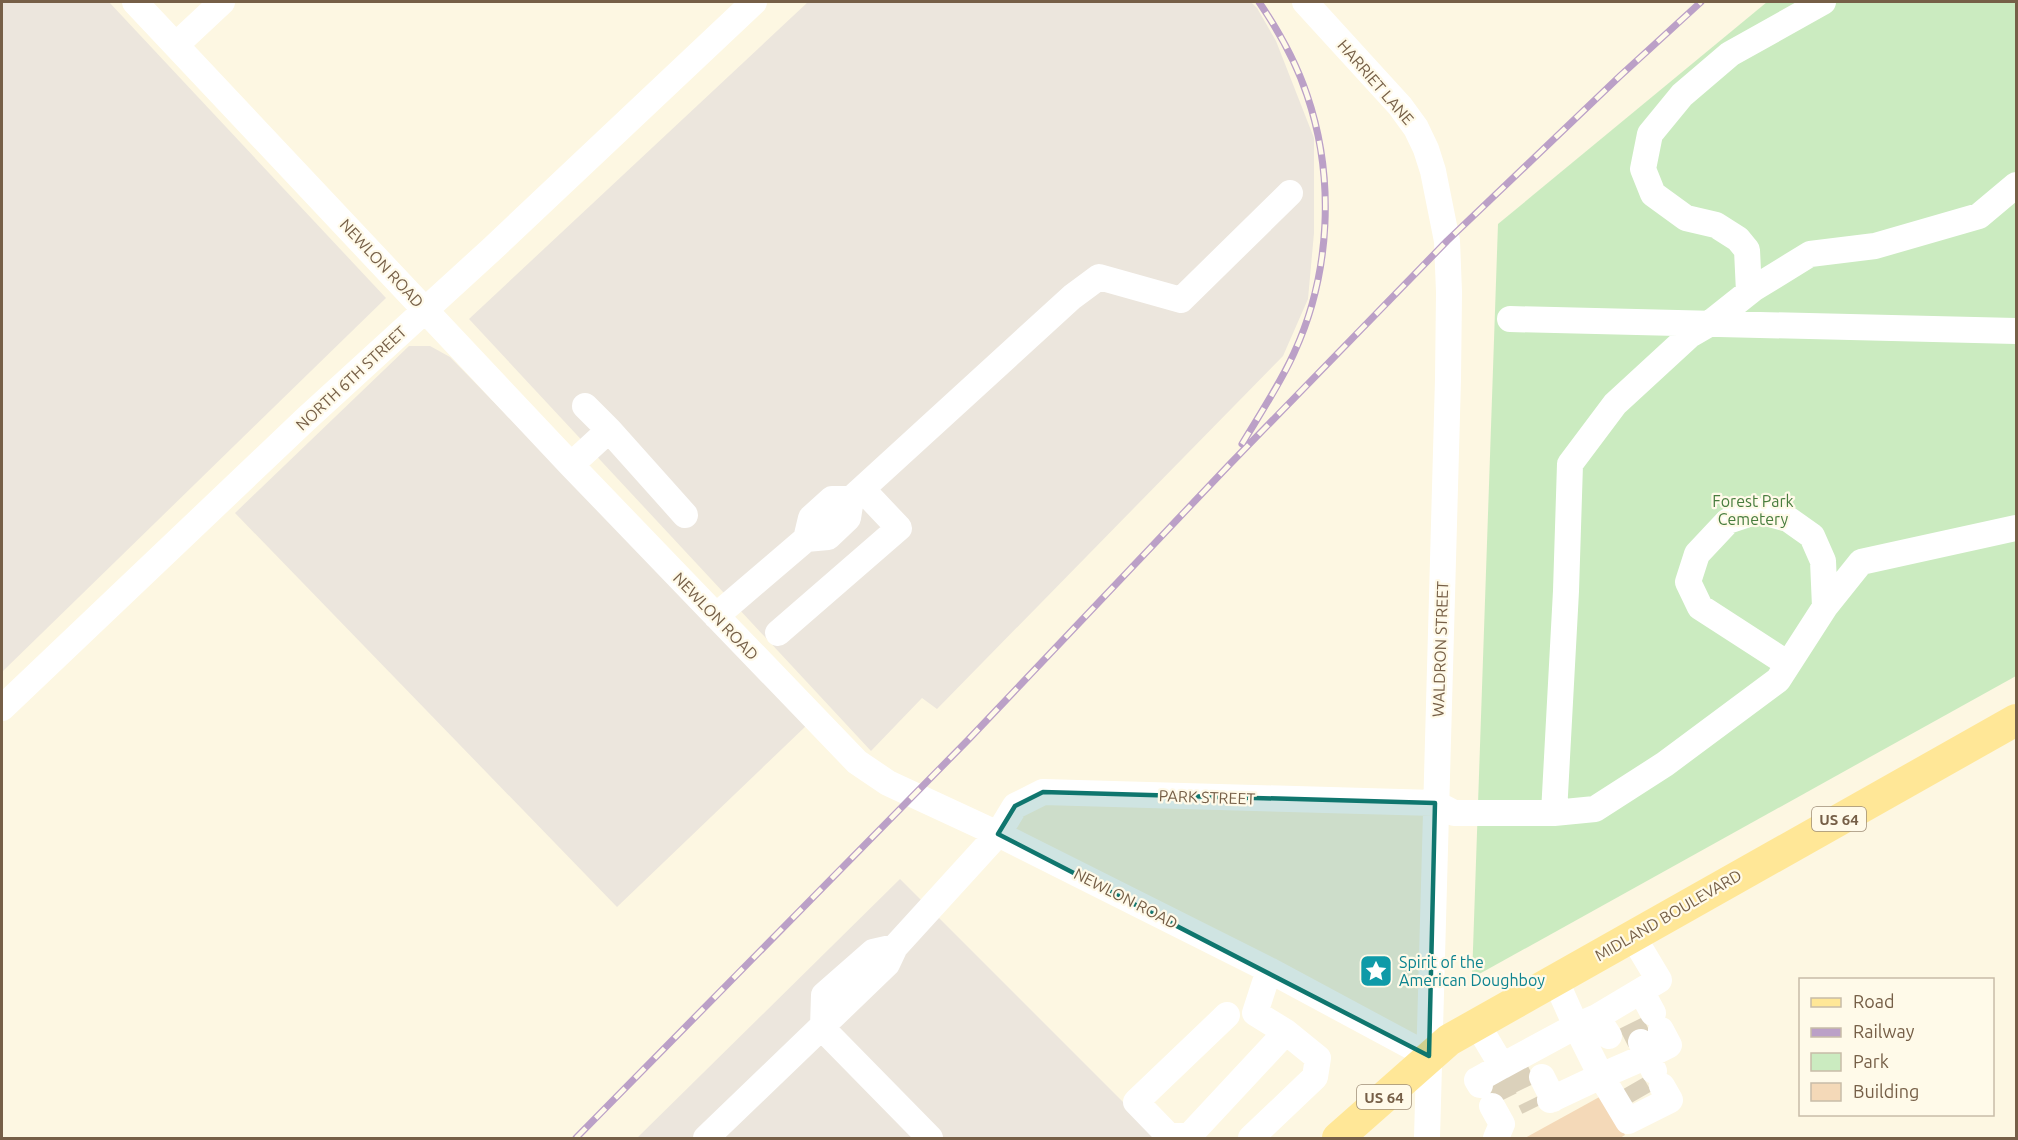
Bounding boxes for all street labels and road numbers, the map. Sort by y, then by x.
street label: HARRIET LANE [1334,36,1418,128]
street label: NEWLON ROAD [336,215,428,311]
street label: NORTH 6TH STREET [292,322,410,434]
street label: NEWLON ROAD [670,569,762,663]
street label: WALDRON STREET [1429,581,1451,717]
street label: PARK STREET [1158,786,1256,808]
road number: US 64 [1812,807,1866,831]
street label: NEWLON ROAD [1071,864,1181,932]
street label: MIDLAND BOULEVARD [1591,866,1745,964]
road number: US 64 [1357,1085,1411,1109]

